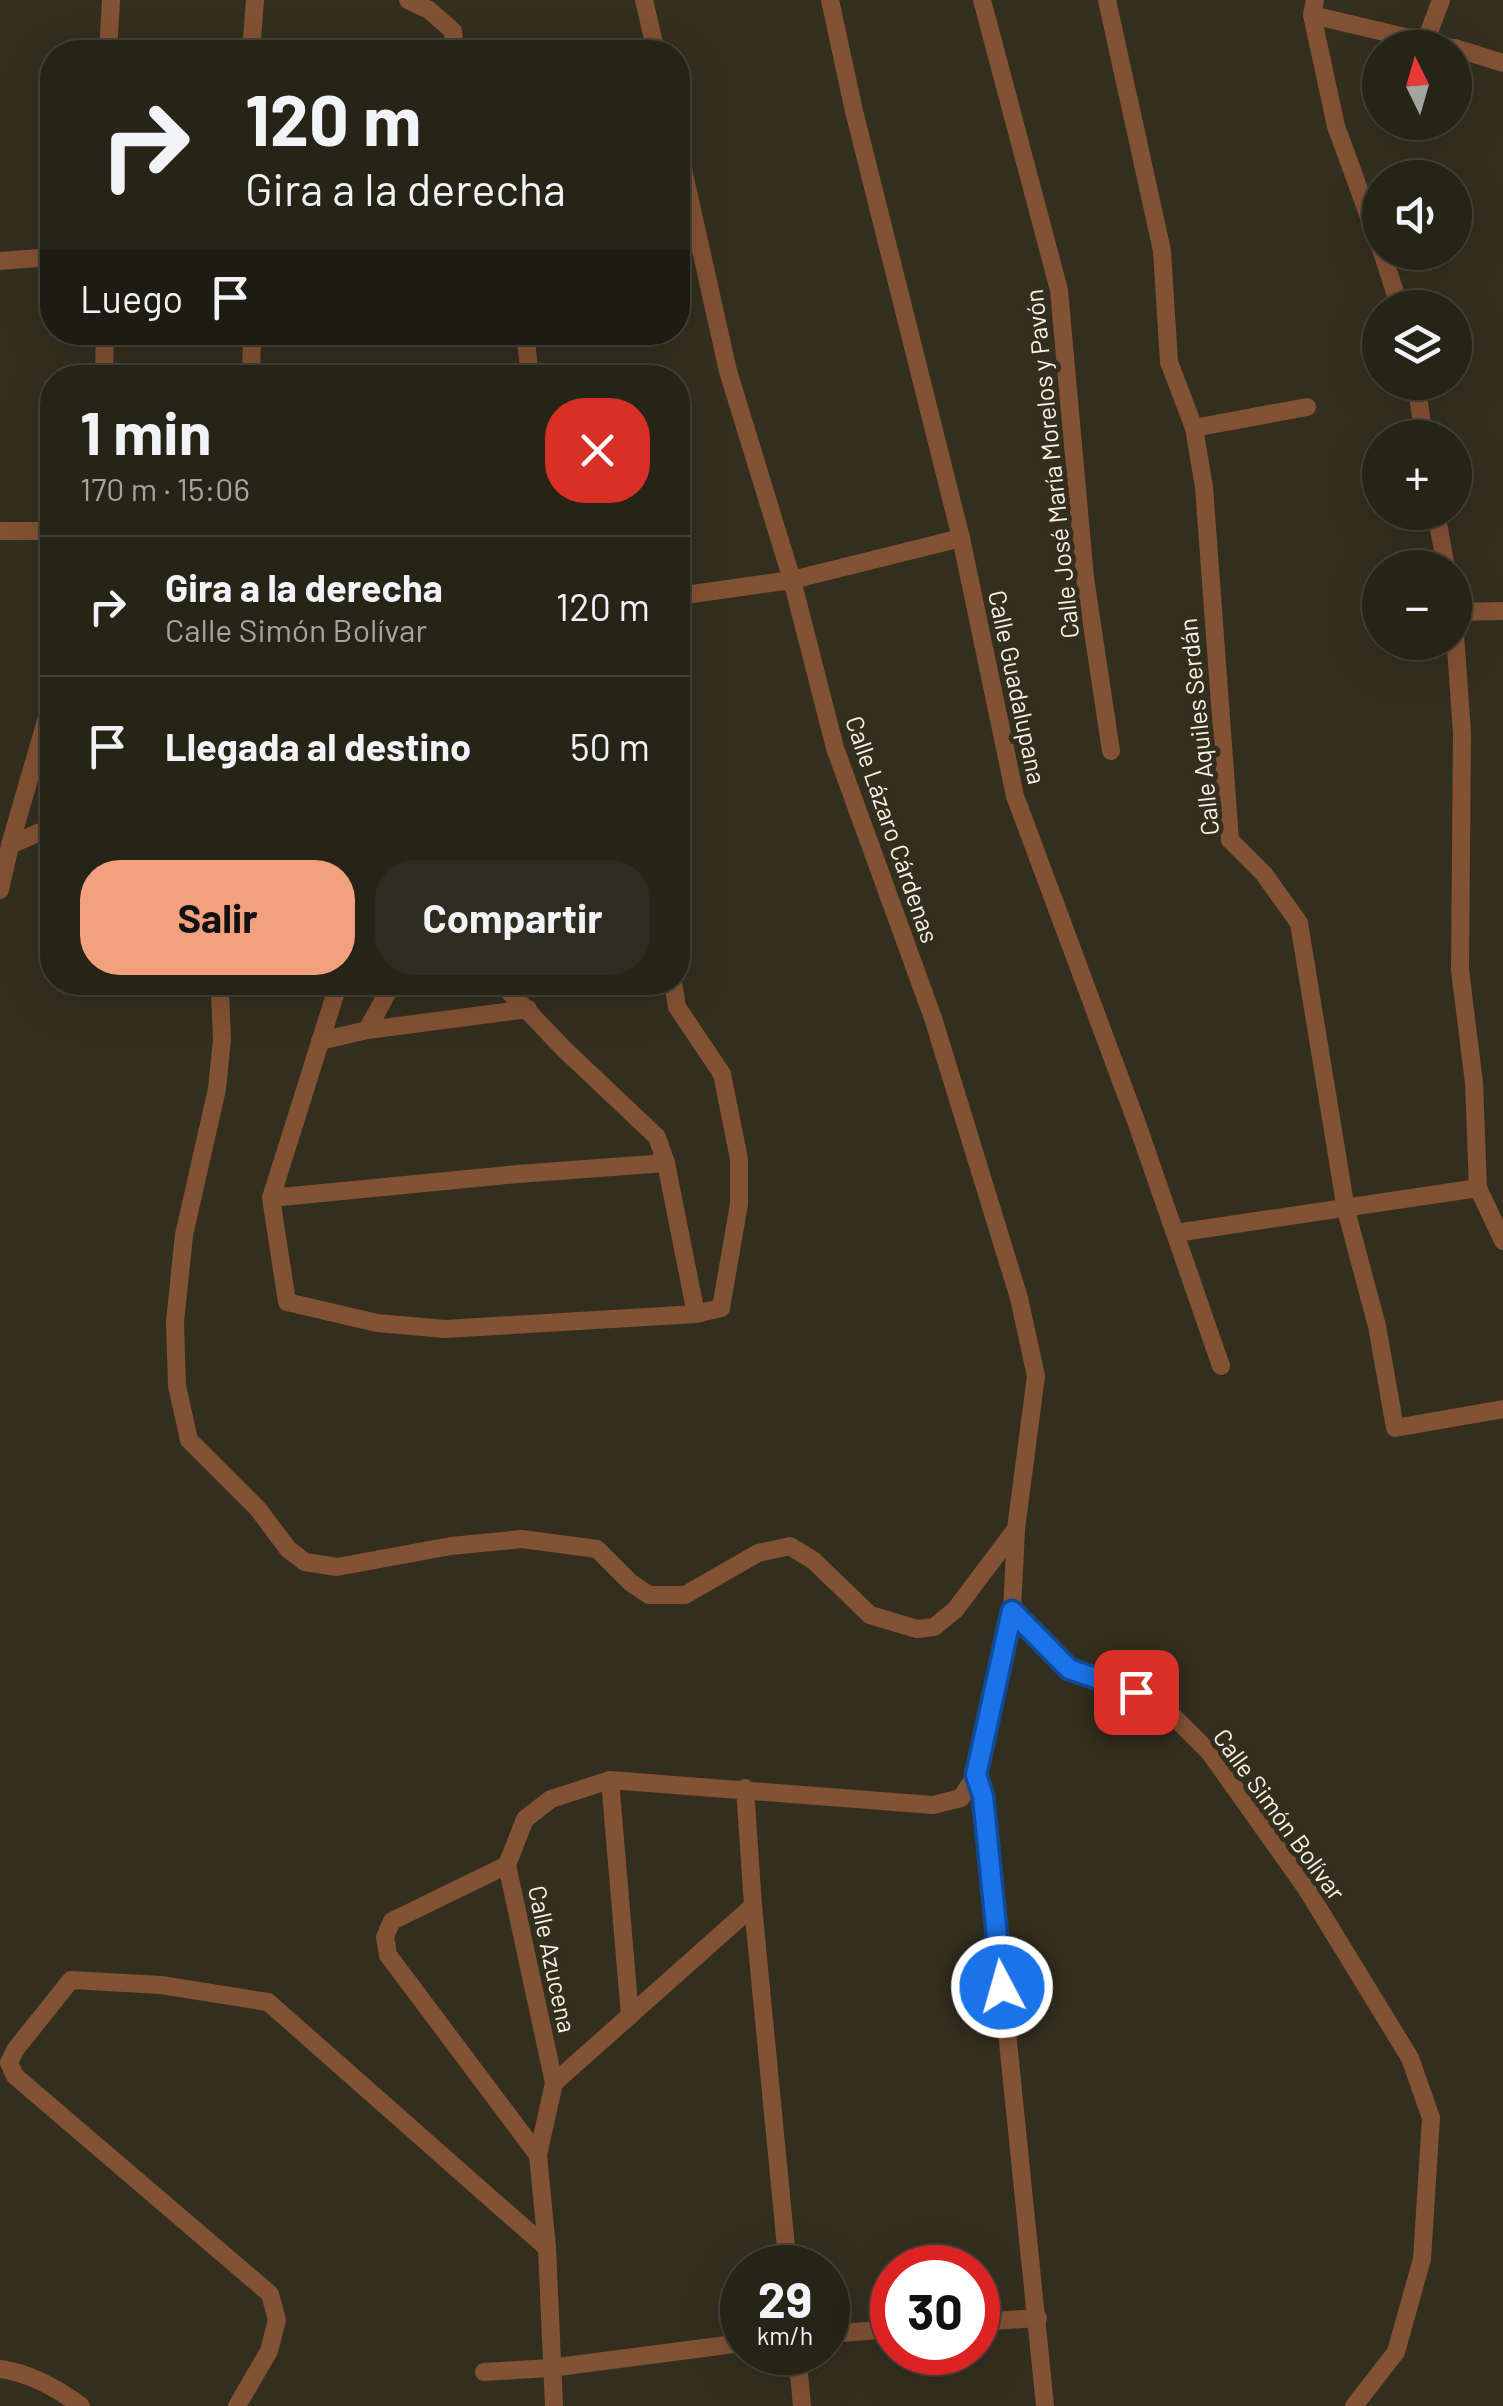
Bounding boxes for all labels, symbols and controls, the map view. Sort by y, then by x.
north arrow [1362,30,1472,140]
map controls [1362,30,1472,660]
text: 120 m [245,76,421,160]
icon: right [80,80,210,210]
button: sound [1362,160,1472,270]
text: Gira a la derecha [245,161,566,215]
icon: arrive [203,270,258,325]
text: Luego [80,275,183,321]
street label: Calle José María Morelos y Pavón [1018,288,1084,640]
button: layers [1362,290,1472,400]
text: 1 min [80,395,211,467]
button: close [545,398,650,503]
button: + [1362,420,1472,530]
text: 170 m · 15:06 [80,469,250,507]
button: − [1362,550,1472,660]
text: Gira a la derecha [165,564,443,610]
icon: right [80,579,135,634]
text: 120 m [556,583,650,629]
street label: Calle Guadalupana [983,587,1053,787]
text: Calle Simón Bolívar [165,610,427,648]
street label: Calle Aquiles Serdán [1172,617,1224,837]
street label: Calle Lázaro Cárdenas [840,712,946,946]
icon: arrive [80,719,135,774]
text: Llegada al destino [165,723,471,769]
text: 50 m [570,723,650,769]
button: Salir [80,860,355,975]
button: Compartir [375,860,650,975]
pin [1094,1650,1179,1735]
icon: arrive [1109,1665,1164,1720]
street label: Calle Simón Bolívar [1208,1722,1352,1906]
street label: Calle Azucena [523,1883,583,2035]
position arrow [950,1935,1054,2039]
speed limit sign: 30 [870,2245,1000,2375]
text: 29 [758,2268,812,2328]
text: km/h [757,2320,813,2350]

